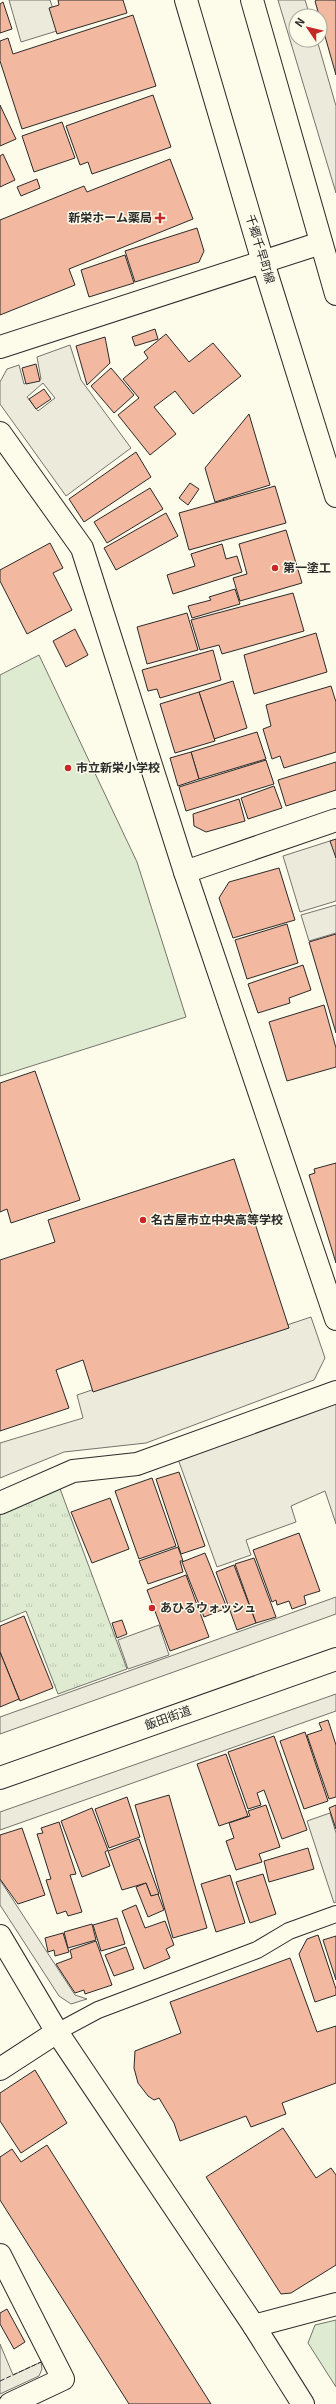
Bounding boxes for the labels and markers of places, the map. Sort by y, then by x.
place label: 新栄ホーム薬局 [68,208,152,225]
marker: 新栄ホーム薬局 [155,213,165,223]
place label: 第一塗工 [283,558,331,575]
marker: 第一塗工 [270,563,280,573]
place label: 市立新栄小学校 [76,758,160,775]
marker: 市立新栄小学校 [63,763,73,773]
place label: 名古屋市立中央高等学校 [151,1210,283,1227]
marker: 名古屋市立中央高等学校 [138,1215,148,1225]
place label: あひるウォッシュ [160,1598,256,1615]
marker: あひるウォッシュ [147,1603,157,1613]

